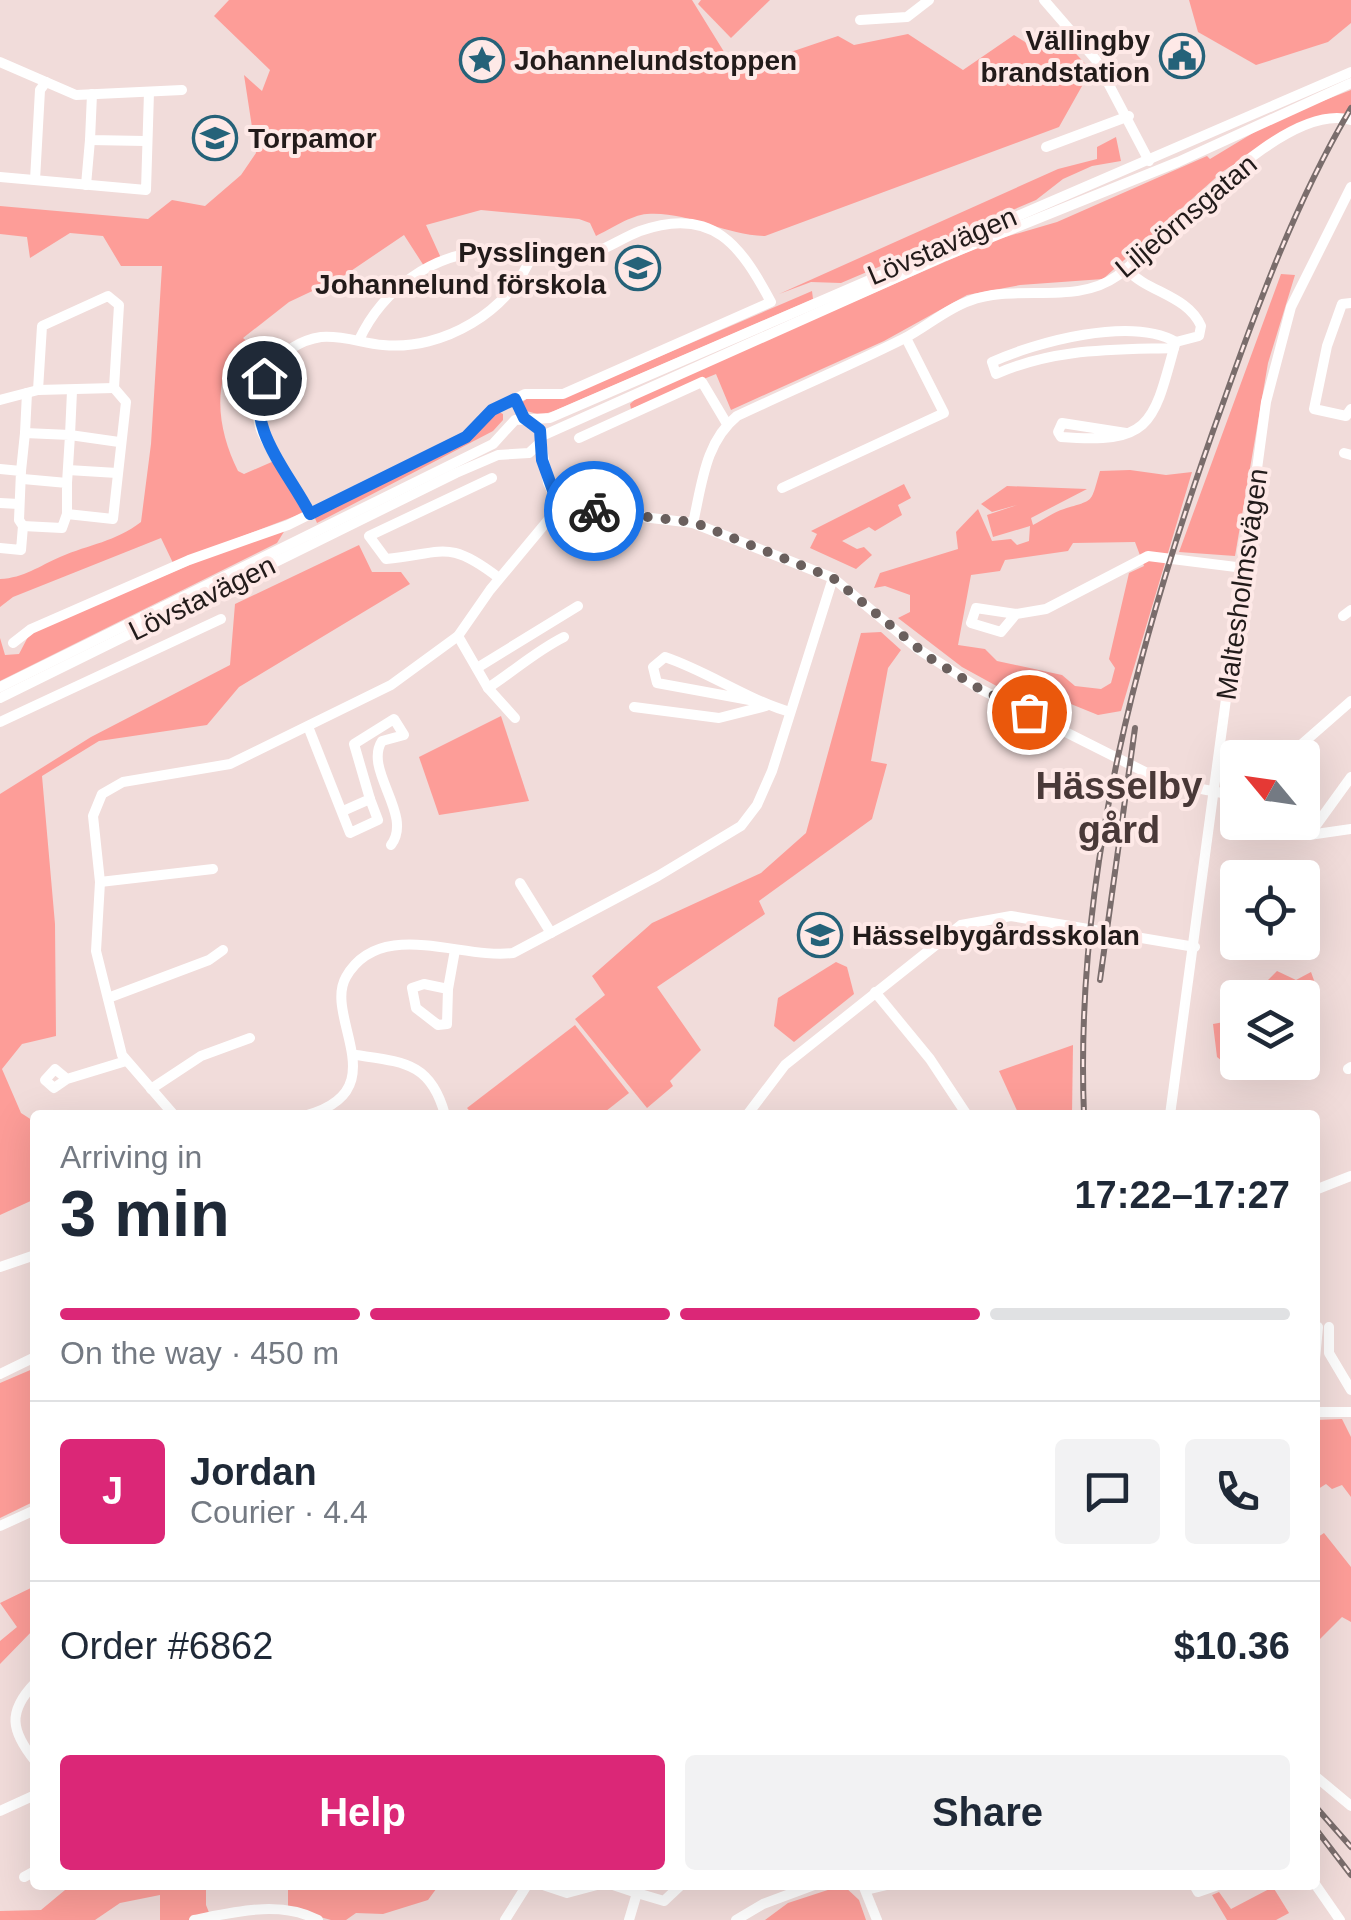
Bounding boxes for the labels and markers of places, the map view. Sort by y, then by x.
place label: Vällingby brandstation [980,25,1150,88]
public building icon: Vällingby brandstation [1159,33,1205,79]
place icon: Johannelundstoppen [459,37,505,83]
place label: Johannelundstoppen [514,45,797,76]
school or university icon: Torpamor [192,115,238,161]
place label: Torpamor [248,123,377,154]
place label: Pysslingen Johannelund förskola [315,237,606,300]
school or university icon: Pysslingen Johannelund förskola [615,245,661,291]
pin [222,336,307,421]
pin [987,670,1072,755]
school or university icon: Hässelbygårdsskolan [797,912,843,958]
place label: Hässelbygårdsskolan [852,920,1140,951]

